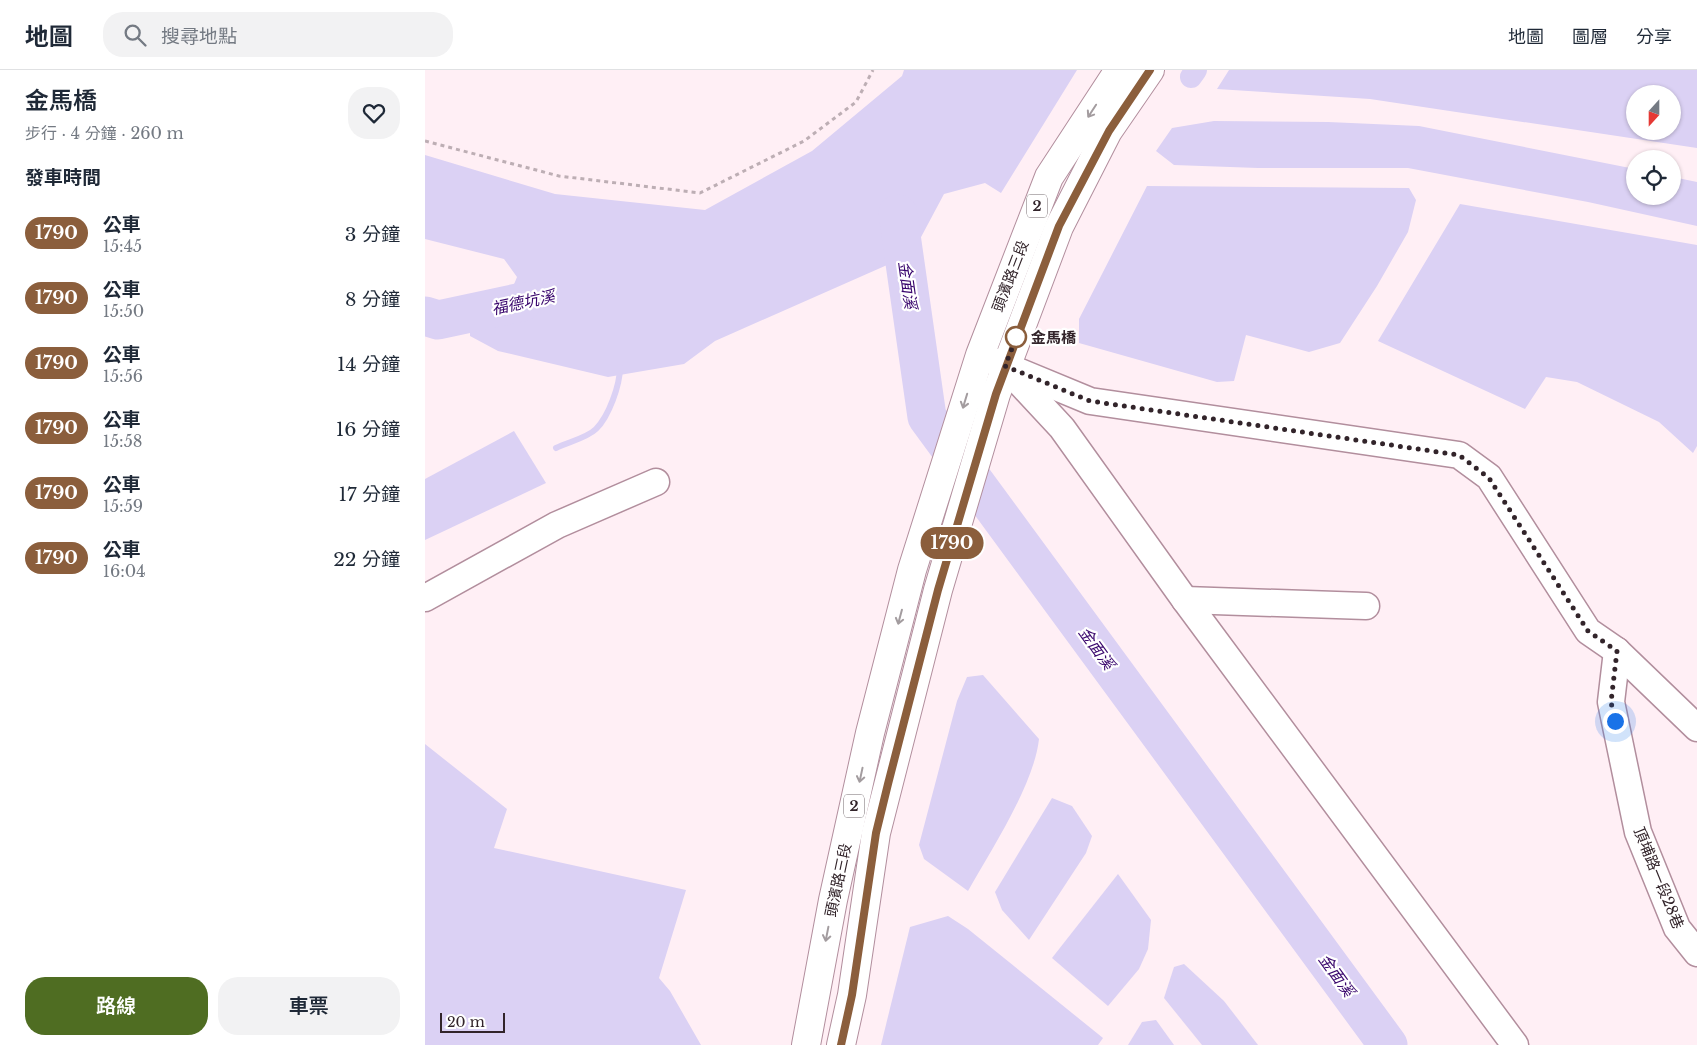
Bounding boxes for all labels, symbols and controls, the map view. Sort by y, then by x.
search box [103,12,453,57]
icon: search [121,21,149,49]
text: 地圖 [25,22,73,51]
text: 搜尋地點 [161,25,237,48]
text: 地圖 [1508,26,1544,48]
text: 圖層 [1572,26,1608,48]
text: 分享 [1636,26,1672,48]
north arrow [1626,85,1681,140]
map controls [1626,85,1681,205]
text: 金馬橋 [25,86,97,115]
button: heart [348,87,400,139]
one-way arrow [1087,104,1097,118]
text: 步行 · 4 分鐘 · 260 m [25,123,184,143]
button: locate [1626,150,1681,205]
text: 發車時間 [25,166,101,189]
road number: 2 [1027,194,1047,218]
text: 公車 [103,213,141,236]
text: 1790 [35,222,78,244]
text: 3 分鐘 [345,223,400,246]
text: 15:45 [103,236,142,256]
street label: 頭濱路三段 [988,238,1032,314]
water label: 金面溪 [895,260,922,312]
text: 公車 [103,278,141,301]
water label: 福德坑溪 [490,285,558,318]
text: 1790 [35,287,78,309]
text: 8 分鐘 [345,288,400,311]
text: 15:50 [103,301,144,321]
marker: 金馬橋 [1005,326,1027,348]
place label: 金馬橋 [1031,328,1077,347]
text: 公車 [103,343,141,366]
text: 1790 [35,352,78,374]
text: 14 分鐘 [337,353,400,376]
text: 15:56 [103,366,143,386]
one-way arrow [960,393,970,409]
text: 公車 [103,408,141,431]
text: 1790 [35,417,78,439]
text: 16 分鐘 [336,418,400,441]
text: 15:58 [103,431,142,451]
text: 公車 [103,473,141,496]
text: 1790 [35,482,78,504]
text: 17 分鐘 [339,483,400,506]
text: 15:59 [103,496,143,516]
line badge: 1790 [917,527,987,559]
text: 1790 [931,532,973,554]
text: 公車 [103,538,141,561]
text: 1790 [35,547,78,569]
text: 22 分鐘 [333,548,400,571]
text: 16:04 [103,561,146,581]
one-way arrow [895,609,904,625]
water label: 金面溪 [1075,623,1120,675]
your location [1603,709,1628,734]
one-way arrow [856,766,865,782]
road number: 2 [844,794,864,818]
street label: 頂埔路一段28巷 [1630,824,1688,932]
street label: 頭濱路三段 [821,841,855,919]
one-way arrow [822,925,831,941]
water label: 金面溪 [1315,950,1360,1002]
button: 路線 [25,977,208,1035]
button: 車票 [218,977,400,1035]
scale bar [440,1010,505,1033]
text: 20 m [447,1013,485,1031]

